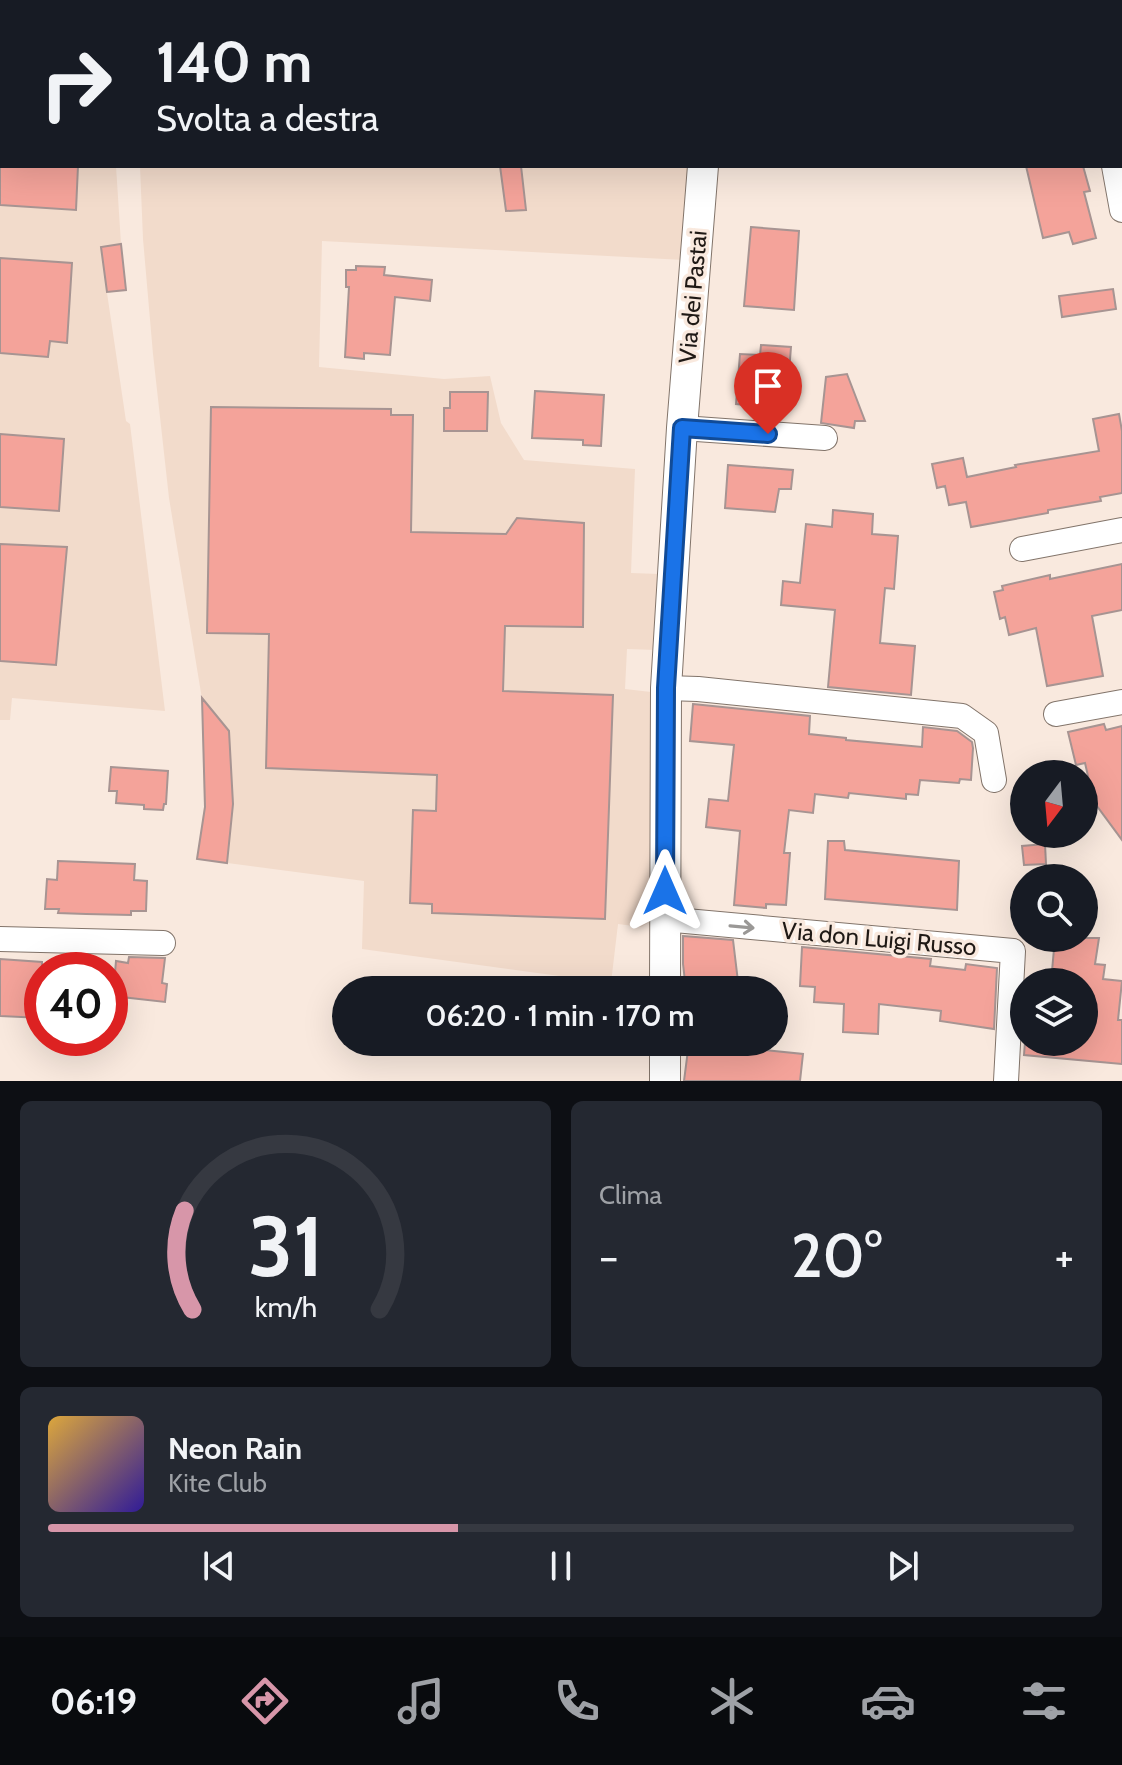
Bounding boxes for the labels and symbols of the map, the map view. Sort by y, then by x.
street label: Via dei Pastai [672,229,713,365]
pin [734,352,802,434]
north arrow [1010,760,1098,848]
position arrow [623,849,707,933]
street label: Via don Luigi Russo [781,916,978,961]
one-way arrow [728,919,755,934]
speed limit sign: 40 [24,952,128,1056]

